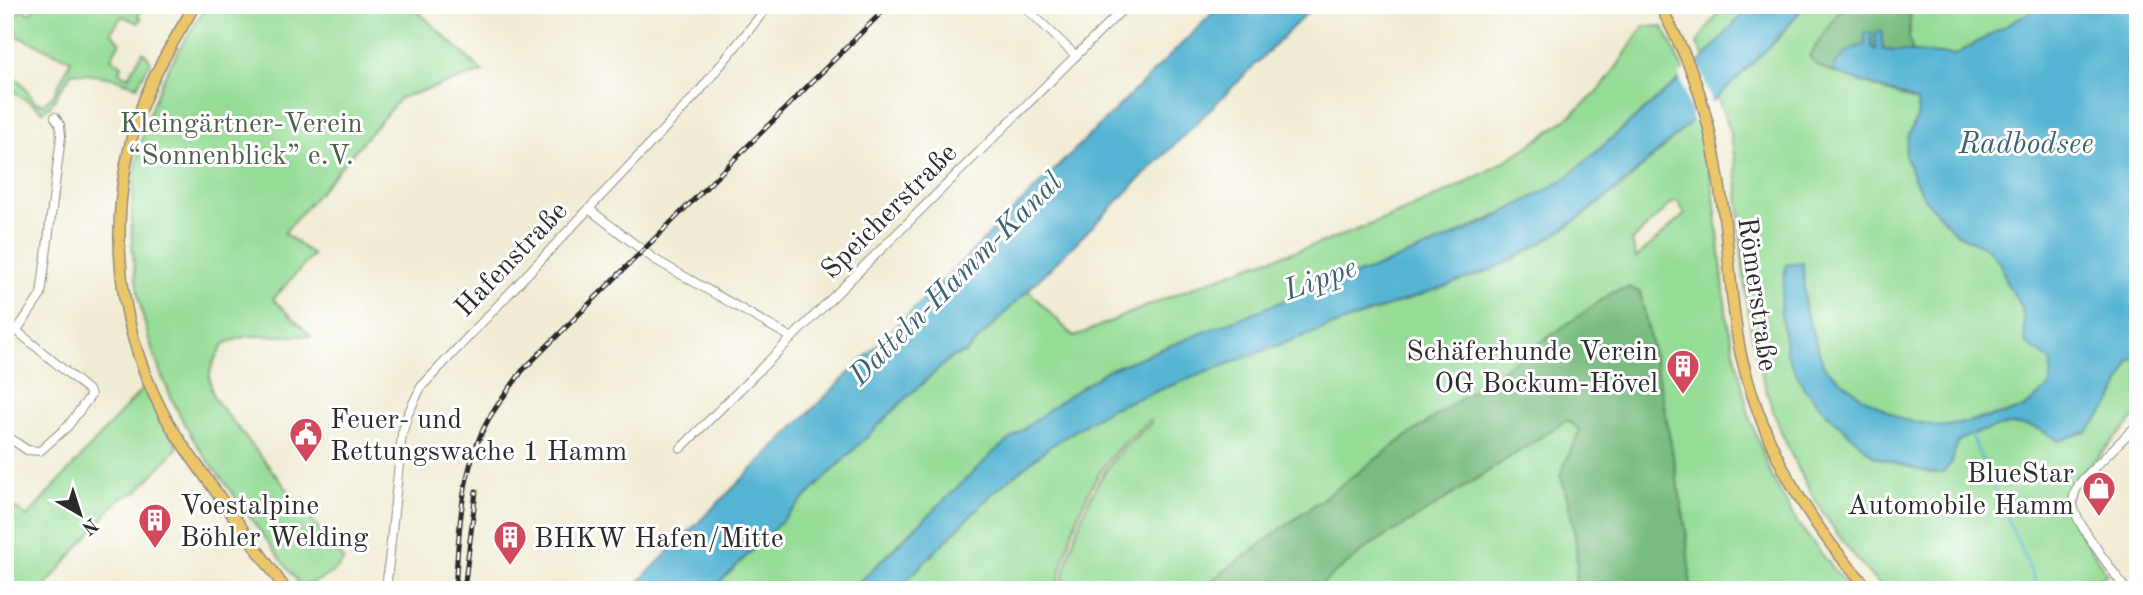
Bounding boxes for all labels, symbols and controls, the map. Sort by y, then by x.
park label: Kleingärtner-Verein “Sonnenblick” e.V. [119,111,363,171]
water label: Radbodsee [1958,130,2093,160]
street label: Speicherstraße [817,139,963,285]
water label: Datteln-Hamm-Kanal [844,167,1069,392]
street label: Hafenstraße [451,197,574,323]
street label: Römerstraße [1731,216,1781,373]
water label: Lippe [1279,253,1361,307]
place label: Schäferhunde Verein OG Bockum-Hövel [1406,339,1658,399]
building icon: Schäferhunde Verein OG Bockum-Hövel [1664,347,1702,396]
place label: Feuer- und Rettungswache 1 Hamm [330,407,627,467]
public building icon: Feuer- und Rettungswache 1 Hamm [287,415,325,464]
place label: BlueStar Automobile Hamm [1847,461,2074,521]
shop icon: BlueStar Automobile Hamm [2080,469,2118,518]
north arrow [46,480,116,550]
place label: Voestalpine Böhler Welding [180,493,368,553]
building icon: Voestalpine Böhler Welding [136,501,174,550]
text: N [77,513,101,538]
building icon: BHKW Hafen/Mitte [491,518,529,567]
place label: BHKW Hafen/Mitte [534,526,784,554]

